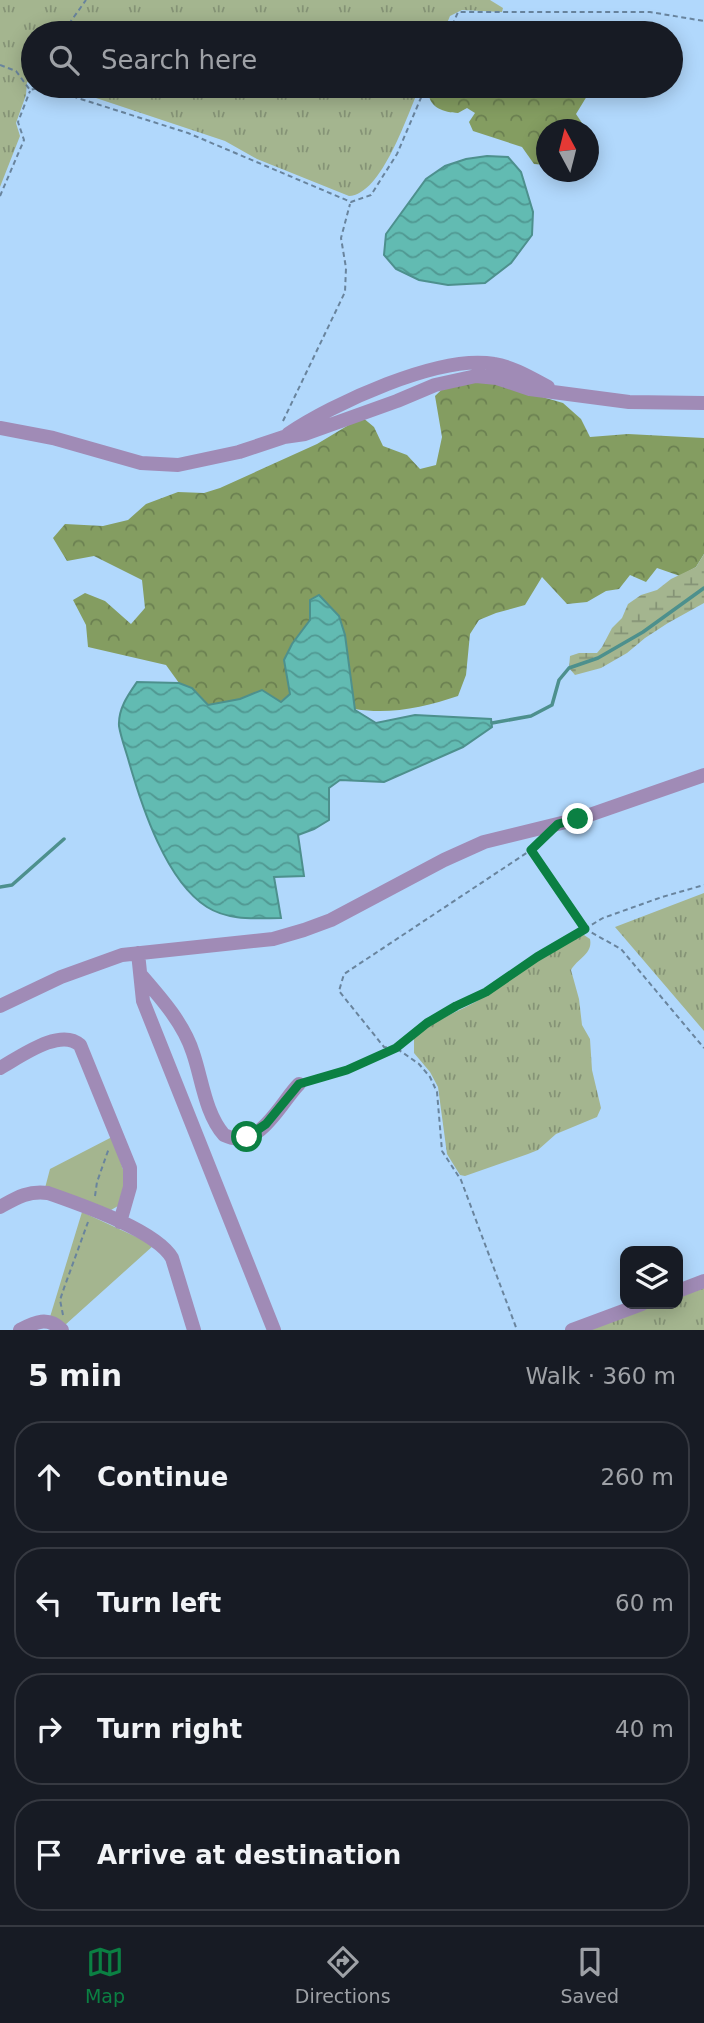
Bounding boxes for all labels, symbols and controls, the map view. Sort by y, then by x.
search box [21,21,683,98]
icon: search [45,41,83,79]
text: Search here [101,45,257,75]
north arrow [536,119,599,182]
route end [562,803,593,834]
route start [231,1121,262,1152]
map controls [620,1246,683,1309]
button: layers [620,1246,683,1309]
text: 5 min [28,1358,122,1393]
text: Walk · 360 m [525,1363,676,1389]
icon: ahead [30,1458,68,1496]
text: Continue [97,1462,228,1492]
text: 260 m [600,1464,674,1490]
icon: left [30,1584,68,1622]
text: Turn left [97,1588,221,1618]
text: 60 m [615,1590,674,1616]
icon: right [30,1710,68,1748]
text: Turn right [97,1714,242,1744]
text: 40 m [615,1716,674,1742]
icon: arrive [30,1836,68,1874]
text: Arrive at destination [97,1840,401,1870]
tab: Map [85,1943,125,2007]
tab: Directions [295,1943,391,2007]
tab: Saved [560,1943,619,2007]

